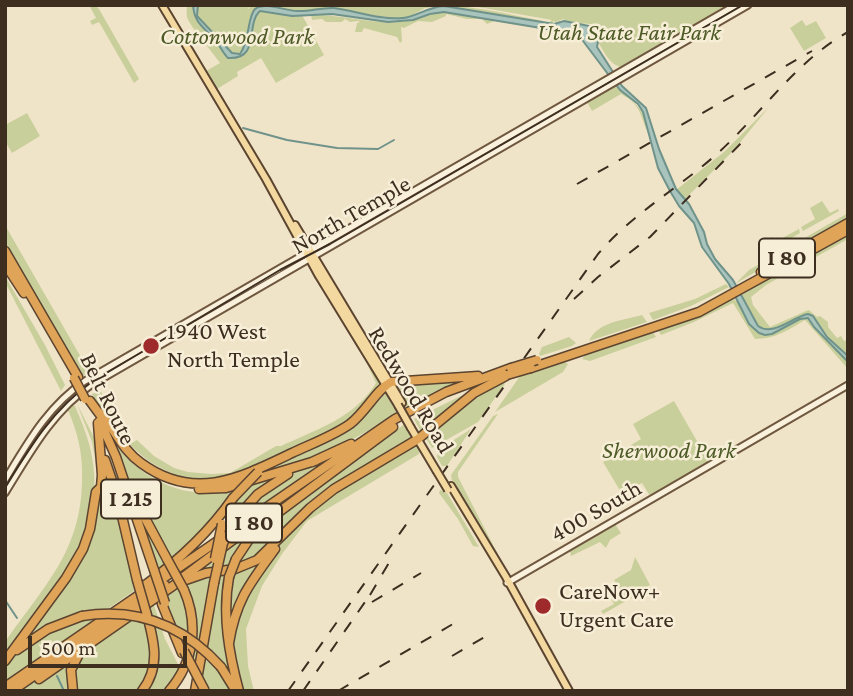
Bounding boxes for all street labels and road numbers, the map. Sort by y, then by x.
street label: North Temple [286,169,416,261]
road number: I 80 [759,238,815,278]
street label: Redwood Road [362,321,460,459]
street label: Belt Route [73,348,143,450]
street label: 400 South [545,473,647,549]
road number: I 215 [101,480,161,519]
road number: I 80 [226,503,282,542]

